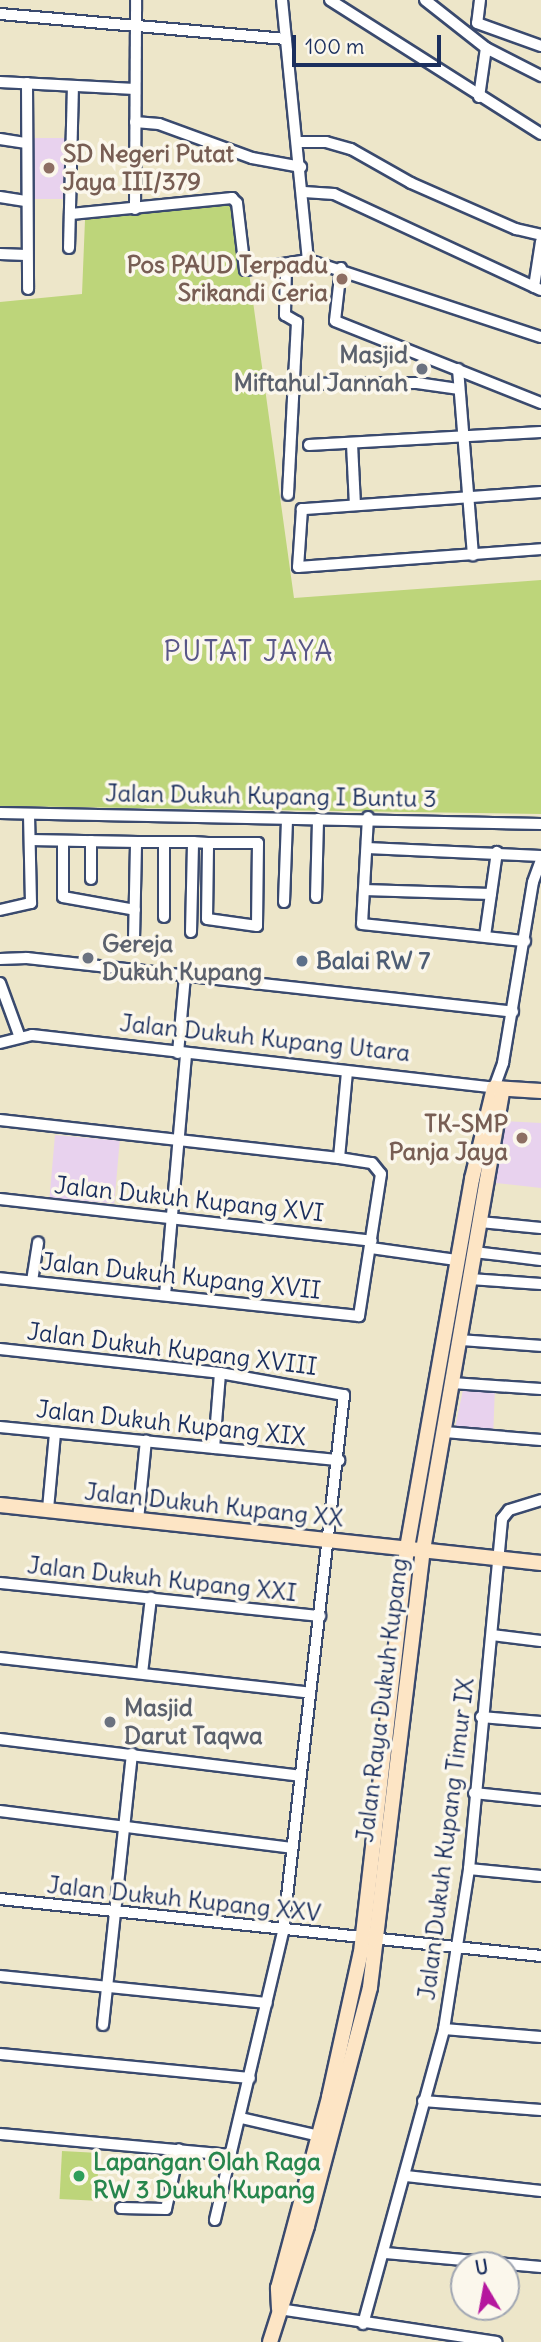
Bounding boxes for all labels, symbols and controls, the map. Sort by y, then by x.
scale bar [296,21,445,65]
text: 100 m [305,33,364,60]
place label: SD Negeri Putat Jaya III/379 [63,140,234,196]
marker: SD Negeri Putat Jaya III/379 [41,160,57,176]
place label: Pos PAUD Terpadu Srikandi Ceria [127,251,328,307]
marker: Pos PAUD Terpadu Srikandi Ceria [334,271,350,287]
place label: Masjid Miftahul Jannah [234,341,408,397]
marker: Masjid Miftahul Jannah [414,361,430,377]
district label: PUTAT JAYA [165,634,333,668]
street label: Jalan Dukuh Kupang I Buntu 3 [105,779,437,813]
place label: Gereja Dukuh Kupang [102,930,262,986]
place label: Balai RW 7 [316,947,430,975]
marker: Gereja Dukuh Kupang [80,950,96,966]
marker: Balai RW 7 [294,953,310,969]
street label: Jalan Dukuh Kupang Utara [118,1008,412,1068]
place label: TK-SMP Panja Jaya [389,1110,508,1166]
marker: TK-SMP Panja Jaya [514,1130,530,1146]
street label: Jalan Dukuh Kupang XVI [53,1171,325,1227]
street label: Jalan Dukuh Kupang XVII [40,1247,322,1305]
street label: Jalan Dukuh Kupang XVIII [25,1317,319,1381]
street label: Jalan Dukuh Kupang XIX [35,1395,307,1451]
street label: Jalan Dukuh Kupang XX [83,1477,345,1533]
street label: Jalan Dukuh Kupang XXI [26,1551,298,1607]
street label: Jalan Raya Dukuh Kupang [350,1556,414,1844]
street label: Jalan Dukuh Kupang Timur IX [412,1676,480,2002]
place label: Masjid Darut Taqwa [124,1694,263,1750]
marker: Masjid Darut Taqwa [102,1714,118,1730]
street label: Jalan Dukuh Kupang XXV [46,1870,322,1928]
place label: Lapangan Olah Raga RW 3 Dukuh Kupang [93,2148,321,2204]
marker: Lapangan Olah Raga RW 3 Dukuh Kupang [71,2168,87,2184]
north arrow [450,2251,520,2321]
text: U [473,2254,490,2280]

